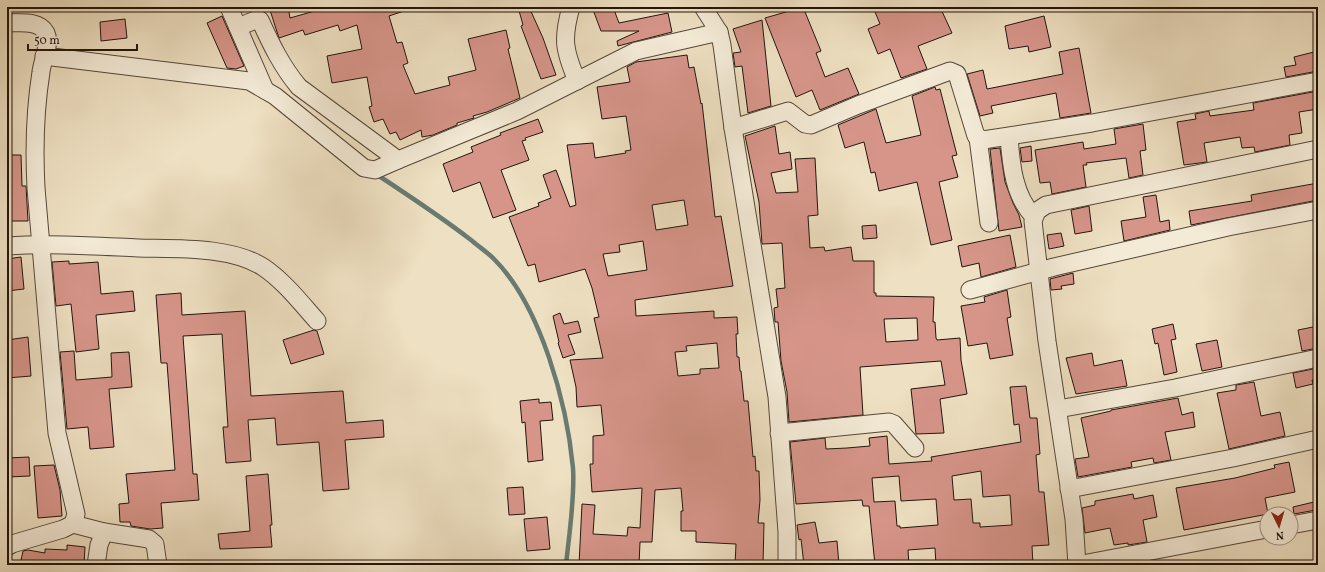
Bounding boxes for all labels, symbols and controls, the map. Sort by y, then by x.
scale bar [28,26,137,52]
text: 50 m [34,33,60,49]
north arrow [1259,506,1299,546]
text: N [1275,527,1284,542]

